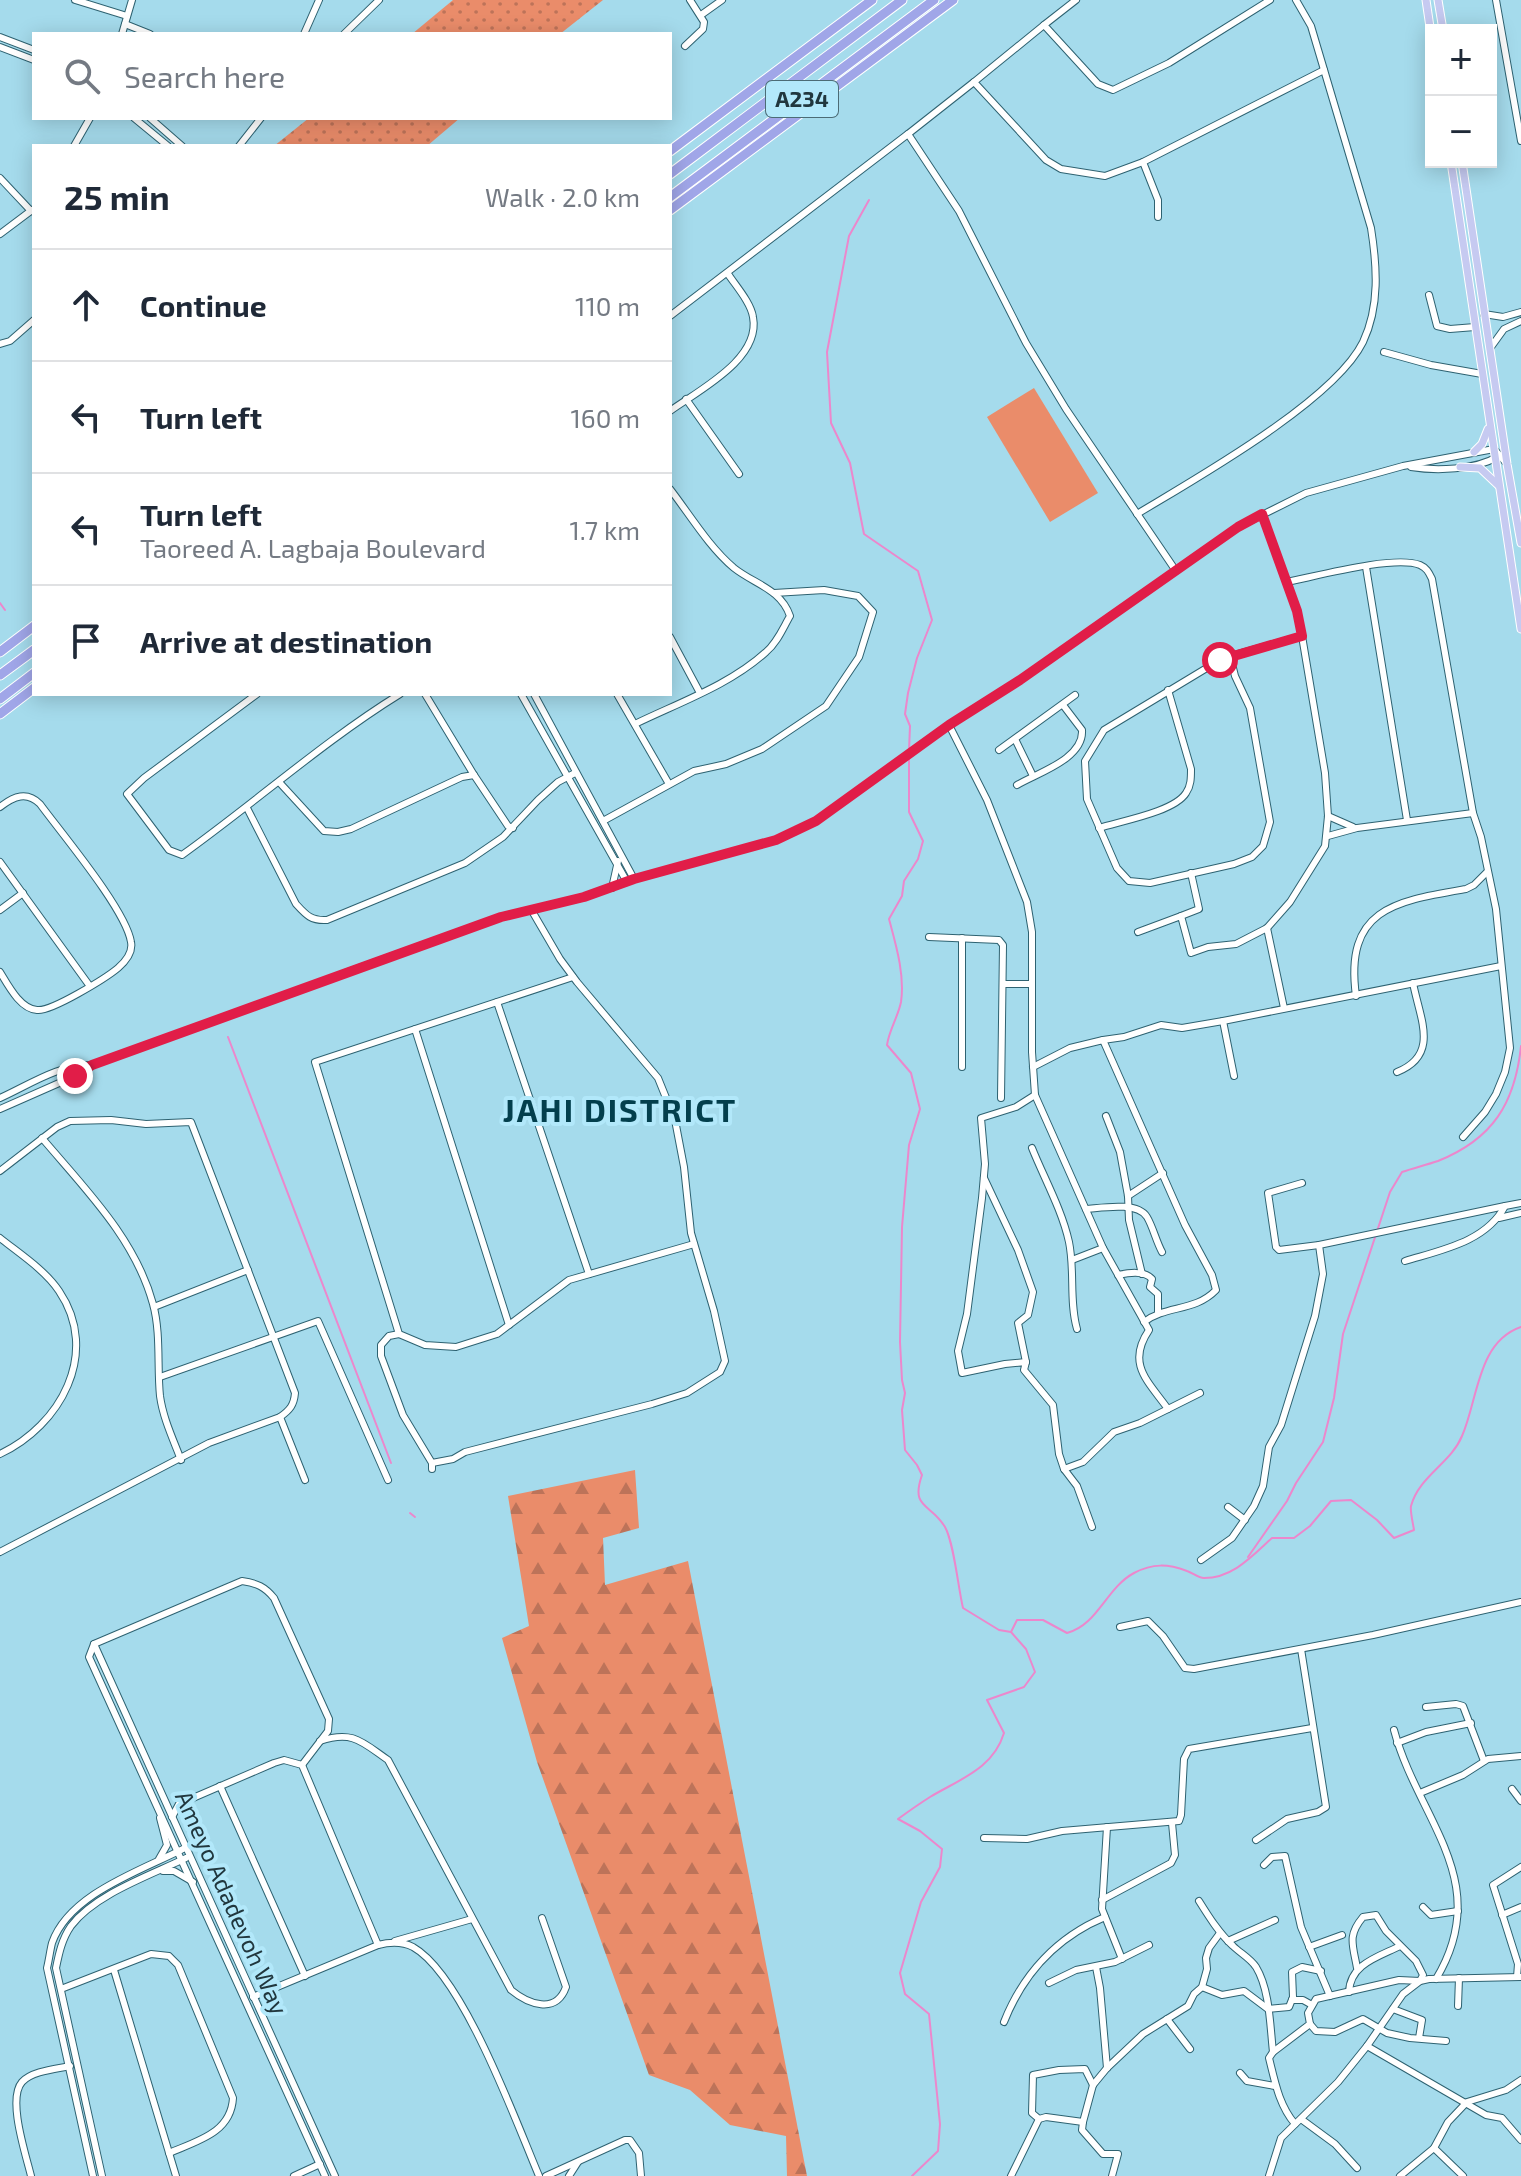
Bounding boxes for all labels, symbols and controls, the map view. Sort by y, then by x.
map controls [1425,24,1497,168]
button: + [1425,24,1497,96]
search box [32,32,672,120]
icon: search [60,54,104,98]
text: Search here [124,58,285,94]
road number: A234 [766,81,838,117]
button: − [1425,96,1497,168]
text: 25 min [64,176,170,217]
text: Walk · 2.0 km [485,181,640,212]
icon: ahead [64,283,108,327]
text: Continue [140,287,267,323]
text: 110 m [575,290,640,321]
icon: left [64,395,108,439]
text: Turn left [140,399,262,435]
text: 160 m [571,402,640,433]
text: Turn left [140,496,262,532]
icon: left [64,507,108,551]
text: 1.7 km [570,514,640,545]
text: Taoreed A. Lagbaja Boulevard [140,532,486,563]
icon: arrive [64,619,108,663]
text: Arrive at destination [140,623,432,659]
route start [1202,642,1238,678]
route end [57,1058,93,1094]
district label: JAHI DISTRICT [503,1090,737,1128]
street label: Ameyo Adadevoh Way [170,1786,295,2019]

